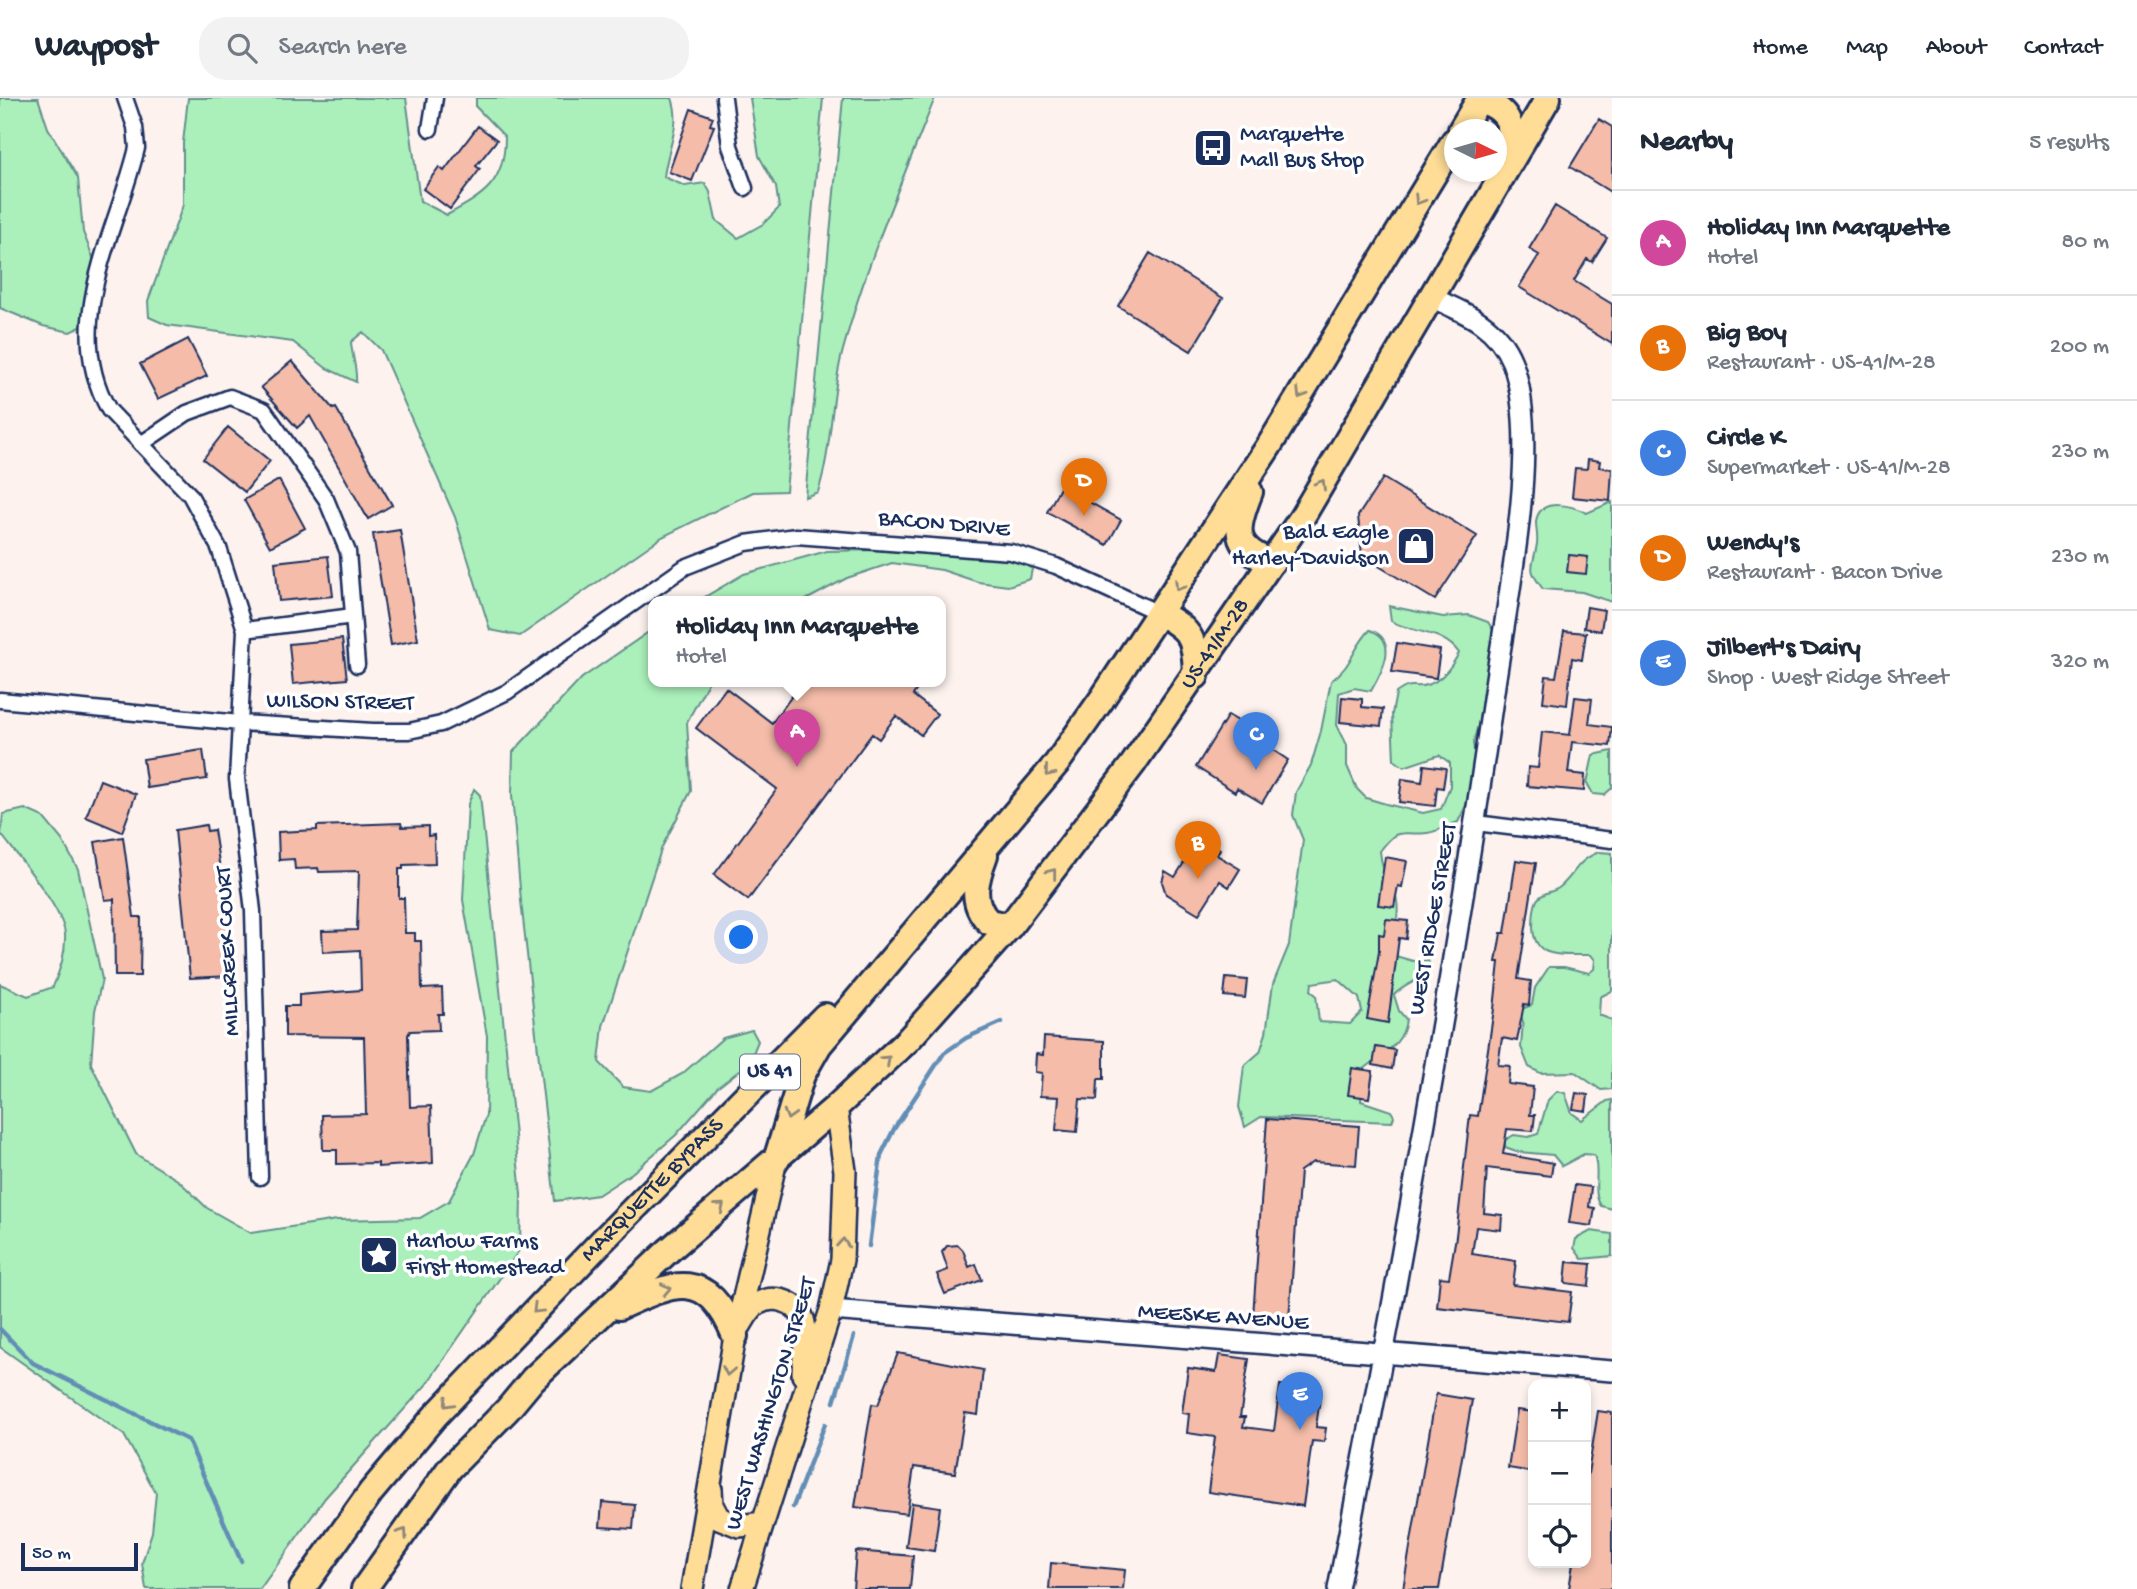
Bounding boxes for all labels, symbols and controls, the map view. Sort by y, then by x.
search box [199,17,689,80]
text: Waypost [35,29,157,67]
icon: search [223,29,261,67]
text: Search here [279,33,407,64]
text: Home [1752,34,1808,63]
text: Map [1846,34,1888,63]
text: About [1926,34,1986,63]
text: Contact [2024,34,2102,63]
north arrow [1444,119,1507,182]
place label: Marquette Mall Bus Stop [1240,122,1364,175]
text: Nearby [1640,126,1733,161]
bus stop icon: Marquette Mall Bus Stop [1192,127,1234,169]
text: 5 results [2029,130,2109,157]
one-way arrow [1415,192,1428,205]
text: Holiday Inn Marquette [1707,214,1950,245]
text: A [1656,229,1670,256]
text: 80 m [2062,229,2109,256]
text: Hotel [1707,245,1758,272]
text: Big Boy [1707,319,1786,350]
text: B [1657,334,1669,361]
text: 200 m [2050,334,2109,361]
text: Restaurant · US-41/M-28 [1707,350,1936,377]
one-way arrow [1297,387,1310,400]
text: Circle K [1707,424,1784,455]
text: C [1657,439,1669,466]
text: 230 m [2051,439,2109,466]
text: Supermarket · US-41/M-28 [1707,455,1951,482]
pin: D [1061,458,1107,516]
one-way arrow [1312,479,1325,492]
street label: BACON DRIVE [876,506,1012,544]
place label: Bald Eagle Harley-Davidson [1232,520,1390,573]
shop icon: Bald Eagle Harley-Davidson [1395,525,1437,567]
text: Wendy's [1707,529,1799,560]
text: D [1656,544,1671,571]
text: 230 m [2051,544,2109,571]
text: Restaurant · Bacon Drive [1707,560,1942,587]
one-way arrow [1175,578,1187,591]
street label: US-41/M-28 [1175,593,1256,694]
popup [648,596,946,687]
text: Holiday Inn Marquette [676,613,918,644]
text: Jilbert's Dairy [1707,634,1860,665]
text: Hotel [676,644,727,671]
text: E [1656,649,1670,676]
text: 320 m [2051,649,2109,676]
text: Shop · West Ridge Street [1707,665,1948,692]
street label: WILSON STREET [266,688,415,718]
pin: A [774,709,820,767]
pin: C [1233,712,1279,770]
one-way arrow [1045,764,1057,777]
street label: WEST RIDGE STREET [1404,820,1464,1017]
pin: B [1175,821,1221,879]
street label: MILLCREEK COURT [211,864,247,1037]
one-way arrow [1044,868,1056,881]
your location [724,920,758,954]
road number: US 41 [740,1054,800,1090]
one-way arrow [878,1056,891,1069]
one-way arrow [782,1109,797,1121]
street label: MARQUETTE BYPASS [575,1112,730,1268]
one-way arrow [712,1203,725,1215]
place label: Harlow Farms First Homestead [405,1229,565,1282]
place icon: Harlow Farms First Homestead [358,1234,400,1276]
one-way arrow [835,1237,850,1248]
street label: WEST WASHINGTON STREET [721,1273,824,1534]
one-way arrow [660,1283,672,1298]
street label: MEESKE AVENUE [1137,1299,1311,1338]
one-way arrow [533,1301,546,1314]
one-way arrow [722,1365,737,1377]
pin: E [1277,1372,1323,1430]
map controls [1528,1379,1591,1568]
button: + [1528,1379,1591,1442]
one-way arrow [444,1395,457,1408]
button: − [1528,1442,1591,1505]
button: locate [1528,1505,1591,1568]
one-way arrow [395,1528,408,1541]
scale bar [21,1540,138,1572]
text: 50 m [32,1543,71,1566]

